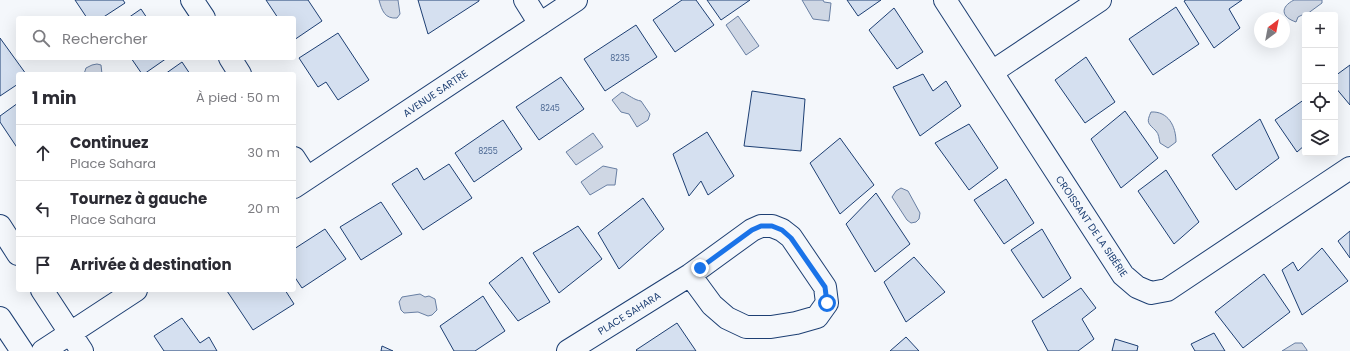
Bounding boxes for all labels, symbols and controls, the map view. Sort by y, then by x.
north arrow [1254,12,1290,48]
map controls [1302,12,1338,156]
button: + [1302,12,1338,48]
search box [16,16,296,60]
icon: search [30,27,52,49]
text: Rechercher [62,28,148,49]
button: − [1302,48,1338,84]
house number: 8235 [610,53,630,64]
street label: AVENUE SARTRE [400,66,471,121]
button: locate [1302,84,1338,120]
text: 1 min [32,86,76,110]
text: À pied · 50 m [196,88,280,107]
house number: 8245 [540,103,560,114]
button: layers [1302,120,1338,156]
text: Continuez [70,132,149,153]
icon: ahead [32,142,54,164]
text: 30 m [247,143,280,162]
house number: 8255 [478,146,498,157]
text: Place Sahara [70,154,156,173]
street label: CROISSANT DE LA SIBÉRIE [1052,173,1131,280]
text: Tournez à gauche [70,188,207,209]
icon: left [32,198,54,220]
text: 20 m [247,199,280,218]
text: Place Sahara [70,210,156,229]
icon: arrive [32,254,54,276]
text: Arrivée à destination [70,254,232,275]
route end [691,259,709,277]
street label: PLACE SAHARA [595,288,664,339]
route start [818,294,836,312]

